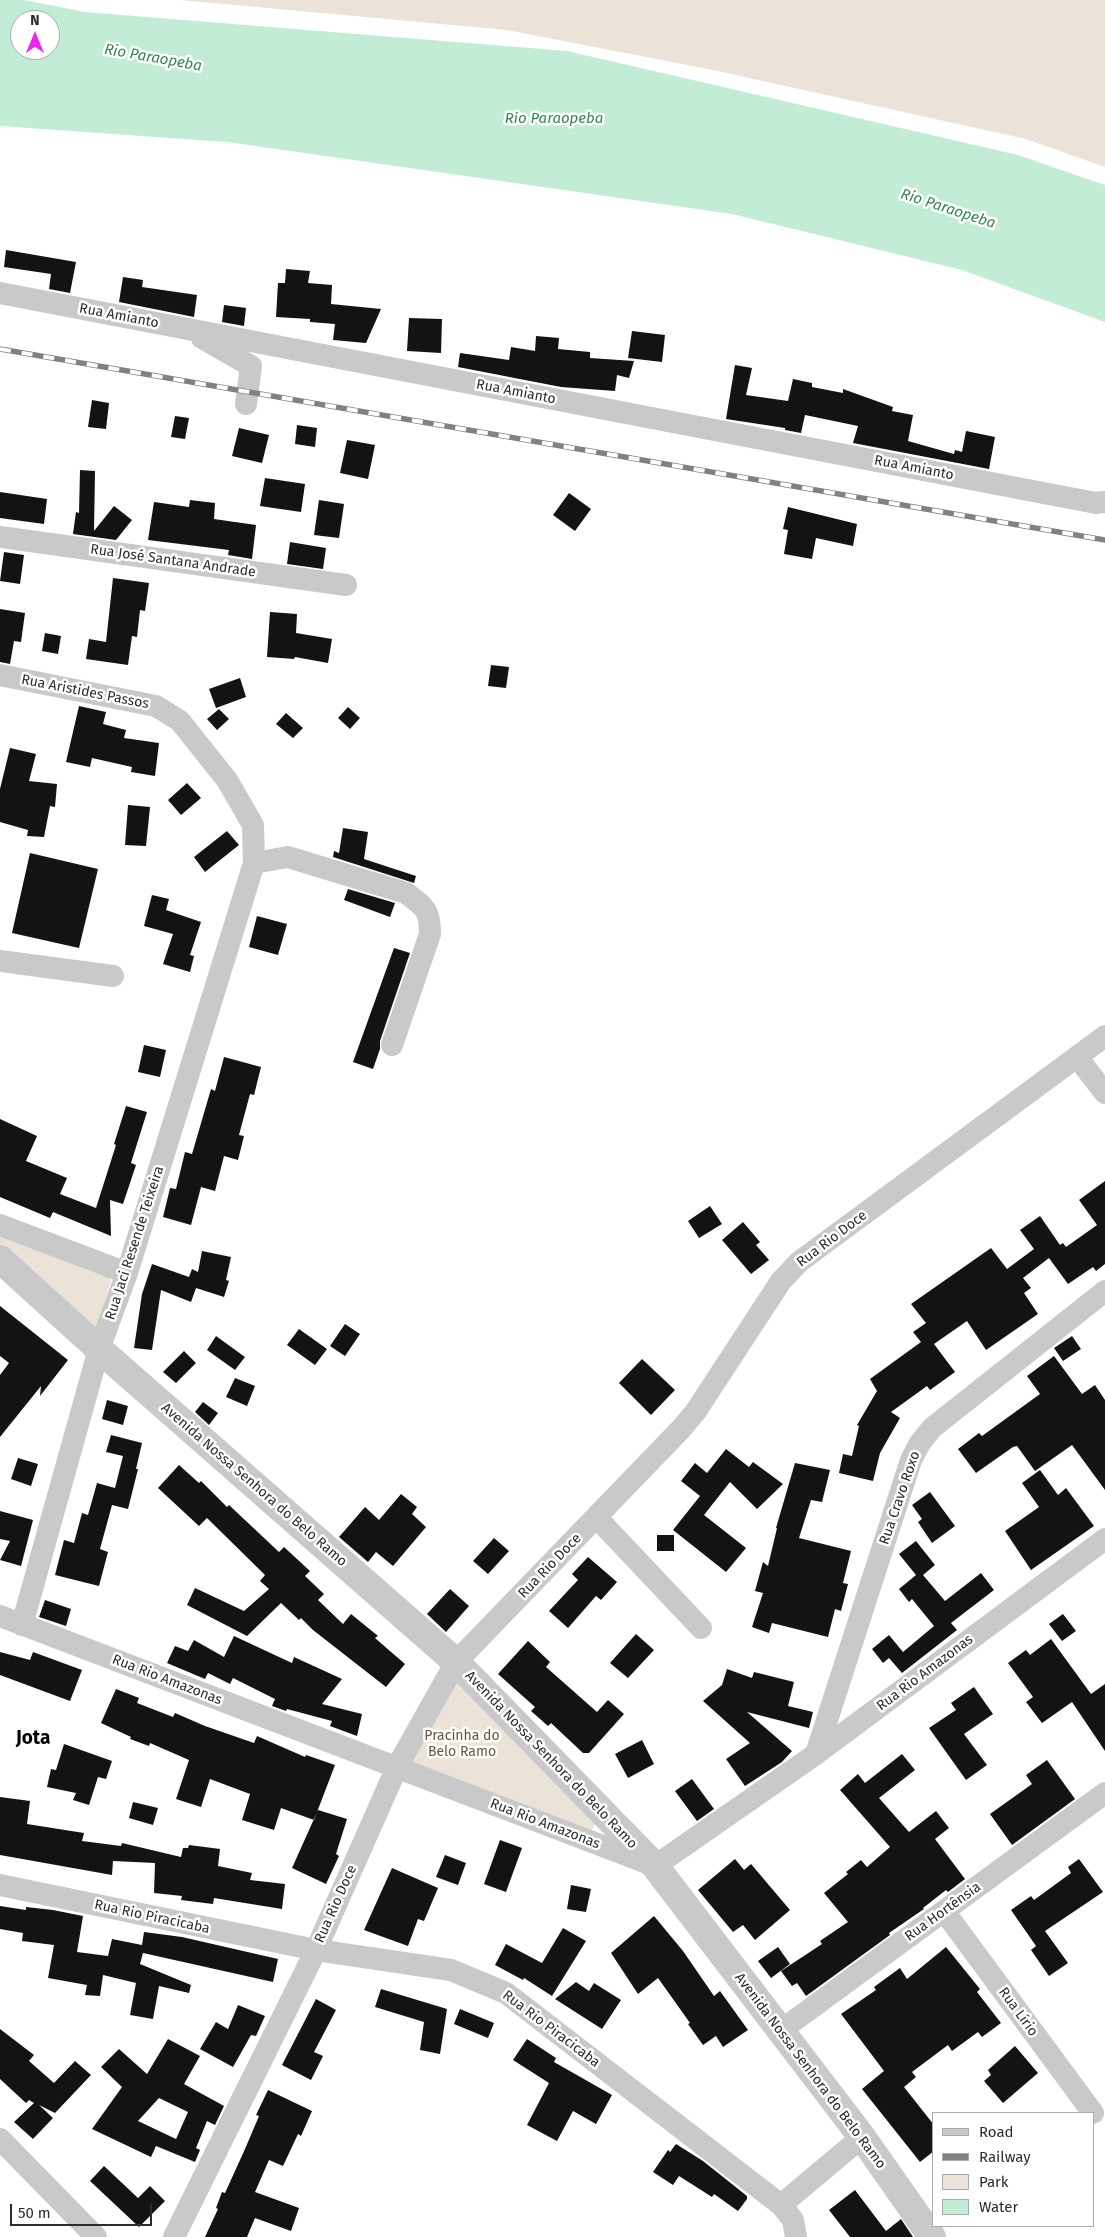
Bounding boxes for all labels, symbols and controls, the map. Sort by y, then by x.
north arrow [10,10,60,60]
text: N [30,12,40,29]
water label: Rio Paraopeba [103,41,203,75]
water label: Rio Paraopeba [505,110,603,128]
water label: Rio Paraopeba [898,185,998,233]
street label: Rua Amianto [78,300,160,332]
street label: Rua Amianto [475,376,557,408]
street label: Rua Amianto [873,452,955,484]
street label: Rua José Santana Andrade [89,541,257,581]
street label: Rua Aristides Passos [20,671,150,713]
street label: Rua Jaci Resende Teixeira [102,1164,168,1322]
street label: Rua Rio Doce [794,1207,870,1271]
street label: Avenida Nossa Senhora do Belo Ramo [158,1400,350,1570]
street label: Rua Cravo Roxo [876,1449,924,1547]
street label: Rua Rio Doce [515,1530,585,1602]
street label: Rua Rio Amazonas [874,1631,976,1715]
street label: Rua Rio Amazonas [110,1651,224,1709]
street label: Avenida Nossa Senhora do Belo Ramo [461,1668,641,1852]
district label: Jota [16,1728,50,1750]
park label: Pracinha do Belo Ramo [424,1728,500,1760]
street label: Rua Rio Amazonas [488,1795,602,1853]
street label: Rua Rio Doce [311,1862,361,1946]
street label: Rua Hortênsia [902,1879,984,1945]
street label: Rua Rio Piracicaba [93,1897,211,1937]
street label: Avenida Nossa Senhora do Belo Ramo [731,1970,889,2172]
street label: Rua Lírio [995,1984,1041,2040]
street label: Rua Rio Piracicaba [499,1987,603,2071]
legend [932,2112,1095,2227]
text: Road [979,2123,1014,2141]
text: Railway [979,2148,1031,2166]
text: Park [979,2173,1009,2191]
scale bar [12,2194,155,2226]
text: Water [979,2198,1018,2216]
text: 50 m [18,2204,51,2222]

